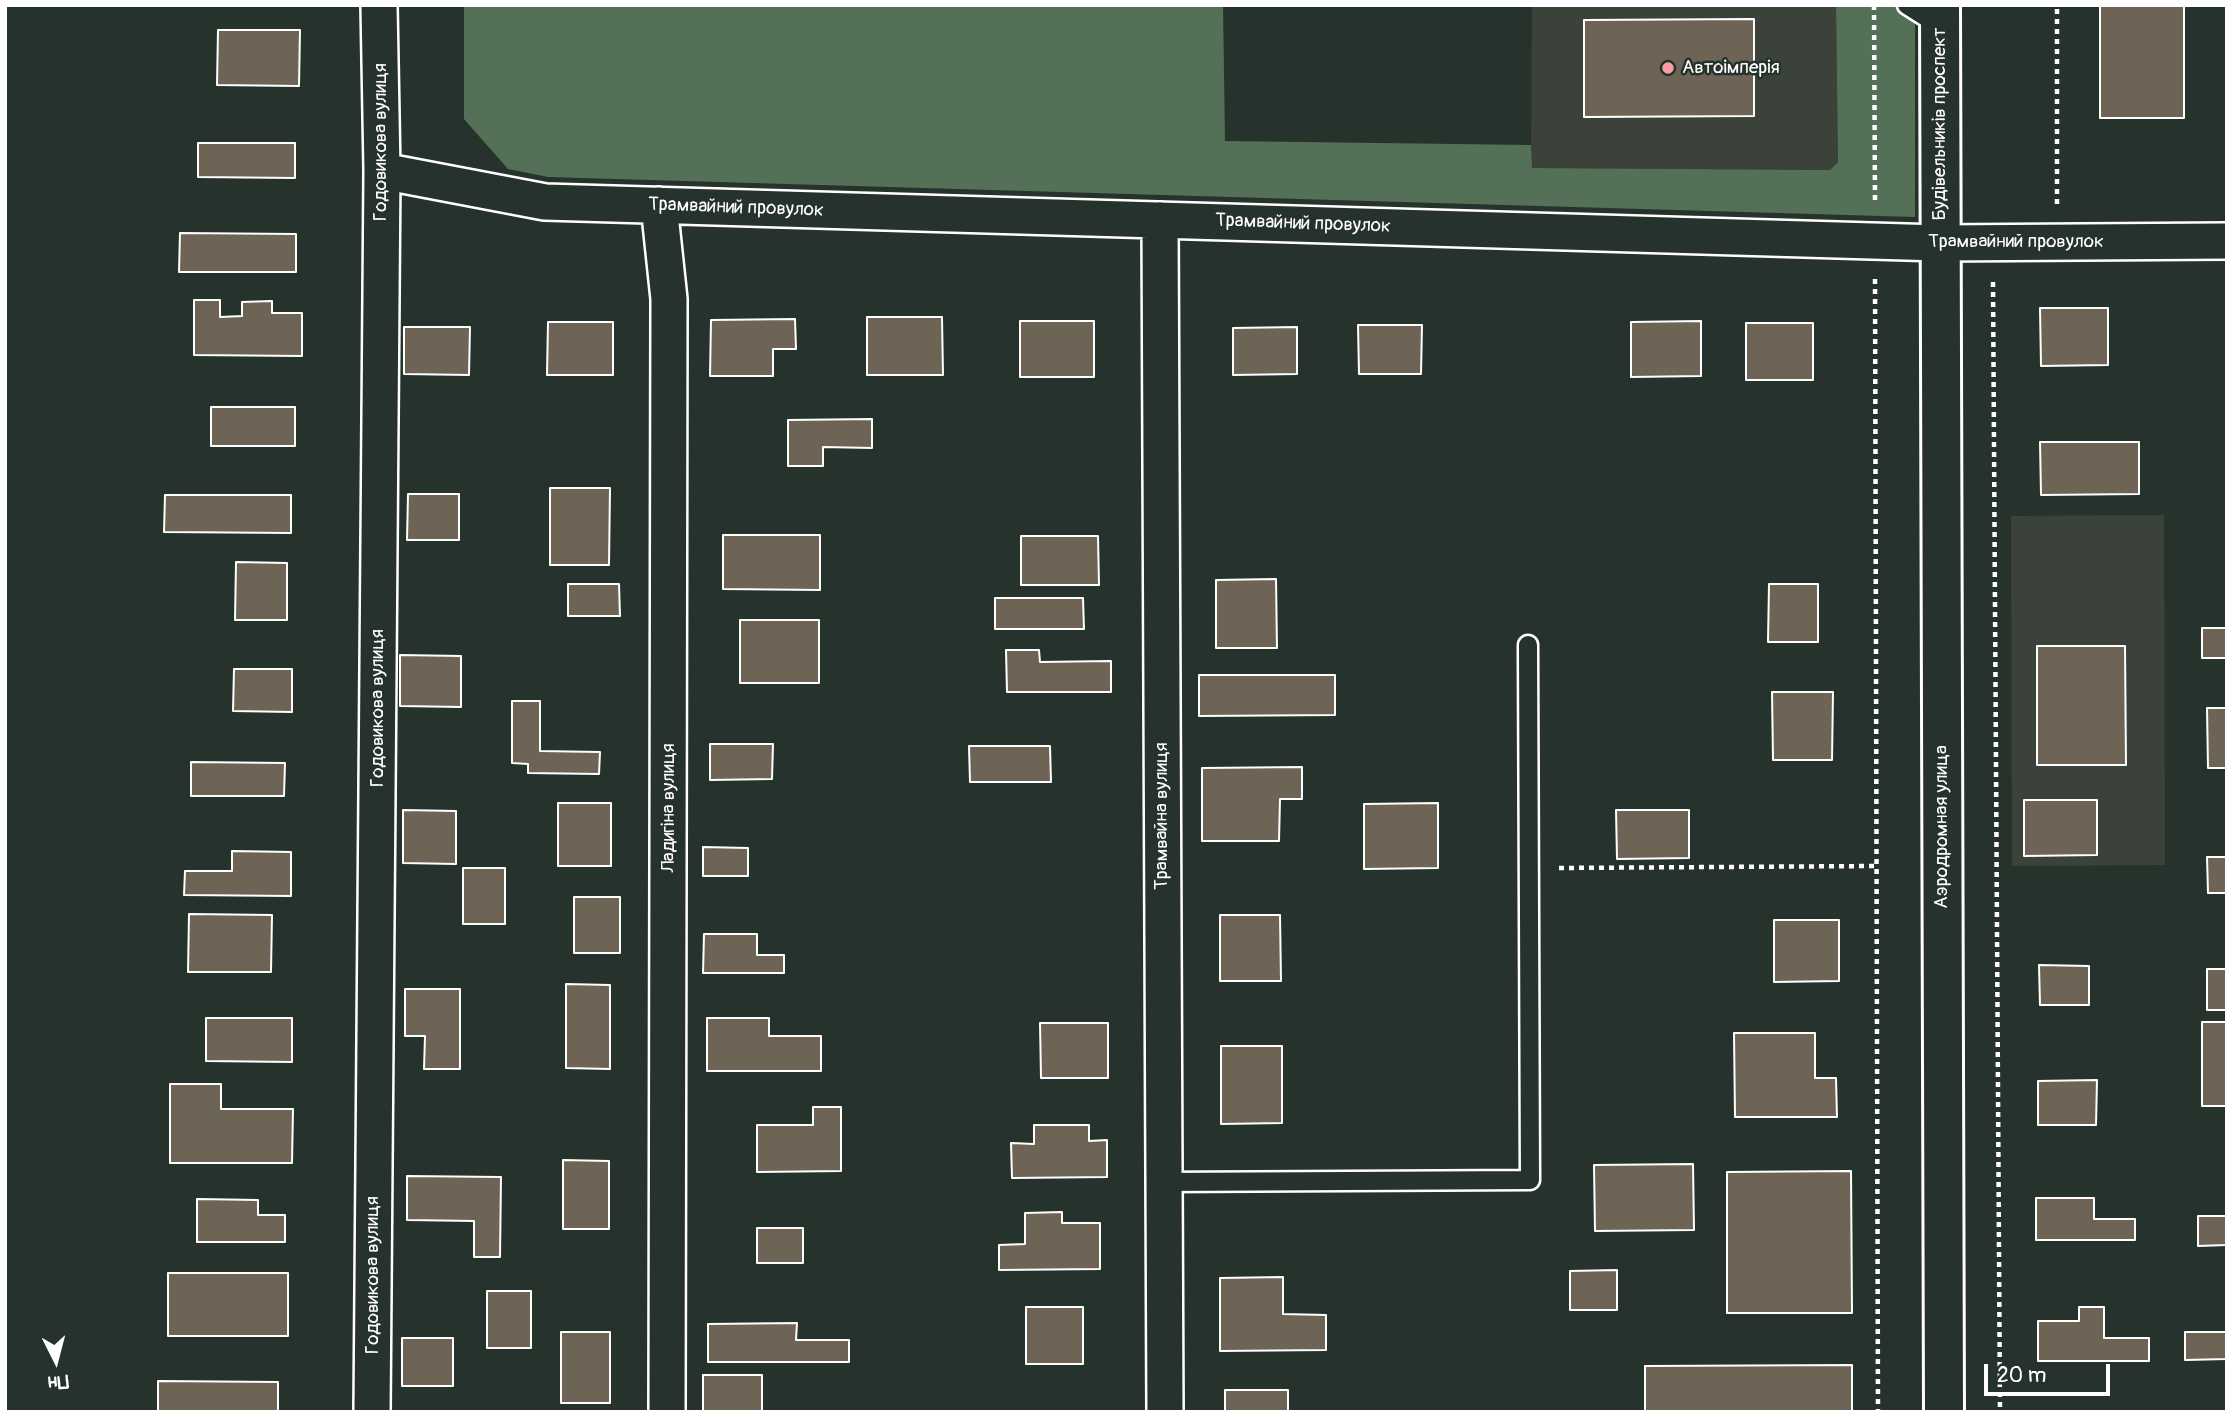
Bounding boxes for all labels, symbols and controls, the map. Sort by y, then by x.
street label: Будівельників проспект [1929,27,1951,221]
place label: Автоімперія [1682,57,1780,79]
marker: Автоімперія [1660,60,1676,76]
street label: Годовикова вулиця [370,63,392,221]
street label: Трамвайний провулок [648,194,824,222]
street label: Трамвайний провулок [1215,210,1391,238]
street label: Трамвайний провулок [1928,231,2104,253]
street label: Годовикова вулиця [367,629,389,787]
street label: Трамвайна вулиця [1151,742,1173,890]
street label: Ладигіна вулиця [658,743,680,873]
street label: Аэродромная улица [1931,745,1953,909]
street label: Годовикова вулиця [362,1196,384,1354]
north arrow [21,1326,91,1396]
scale bar [1987,1350,2113,1394]
text: 20 m [1997,1362,2046,1389]
text: Пн [47,1369,70,1395]

